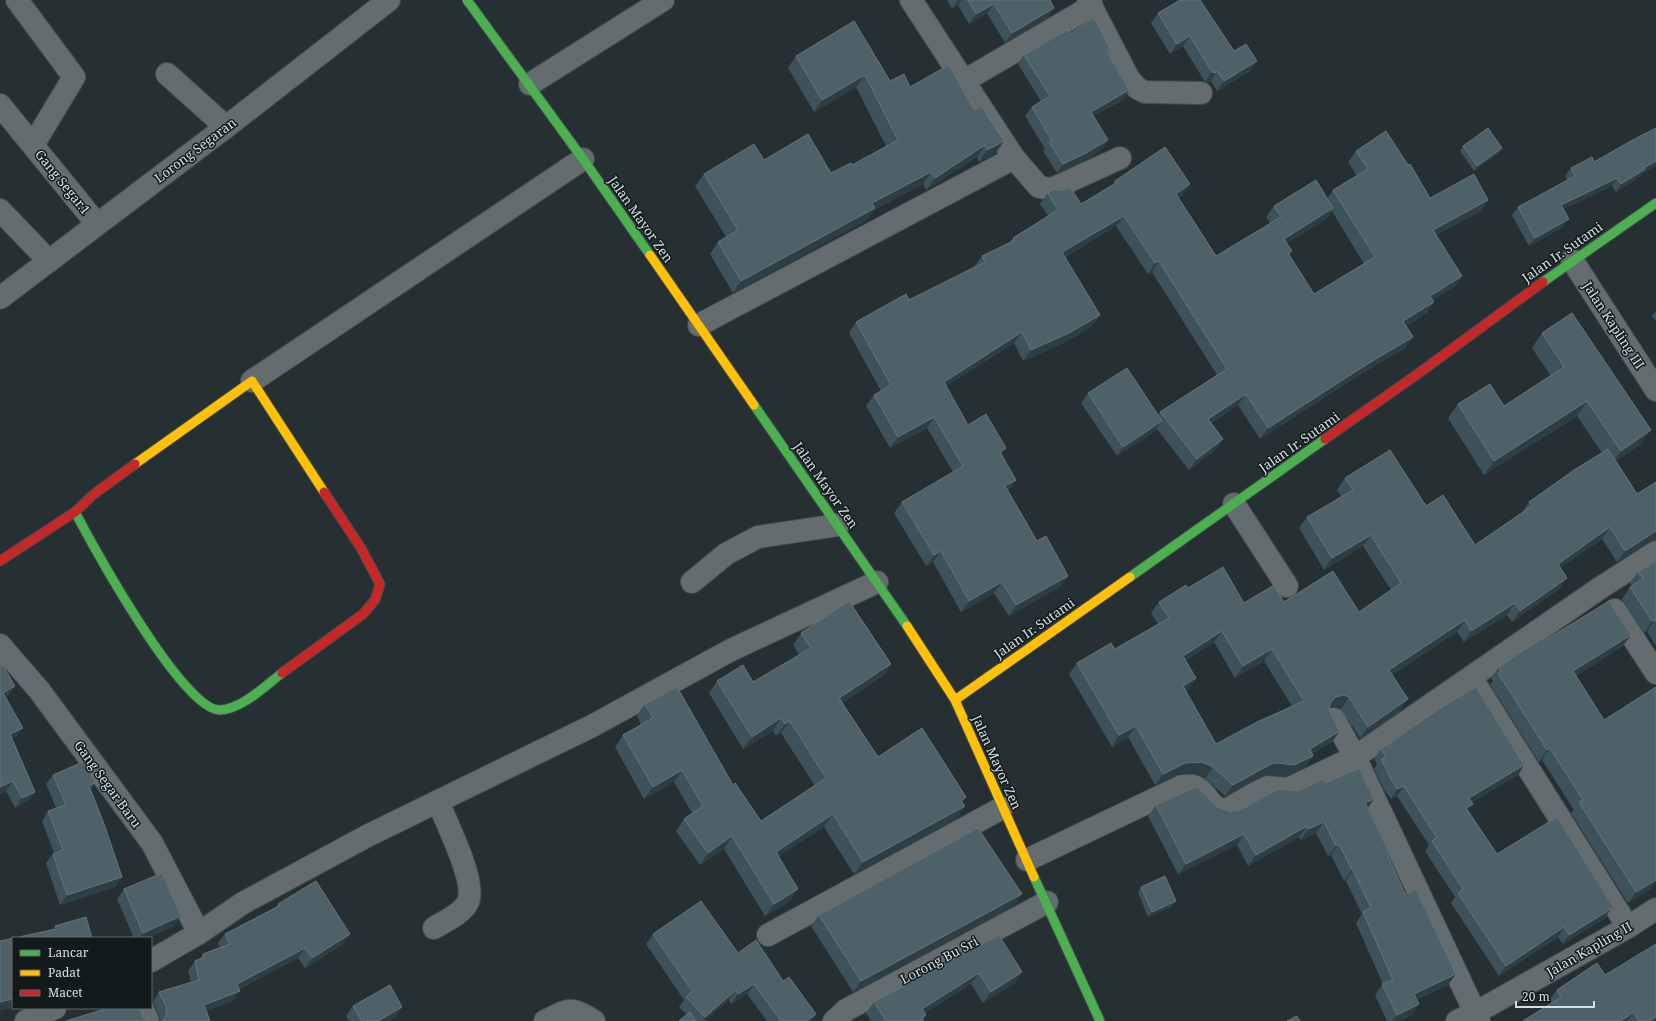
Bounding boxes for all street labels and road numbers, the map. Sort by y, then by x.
street label: Lorong Segaran [150,113,240,187]
street label: Gang Segar.1 [31,146,95,218]
street label: Jalan Mayor Zen [604,171,678,266]
street label: Jalan Ir. Sutami [1517,218,1606,287]
street label: Jalan Kapling III [1578,277,1649,372]
street label: Jalan Ir. Sutami [1254,408,1343,477]
street label: Jalan Mayor Zen [789,437,863,532]
street label: Jalan Ir. Sutami [989,594,1078,663]
street label: Jalan Mayor Zen [968,711,1026,813]
street label: Gang Segar Baru [70,737,146,831]
street label: Jalan Kapling II [1542,917,1635,981]
street label: Lorong Bu Sri [897,932,981,988]

